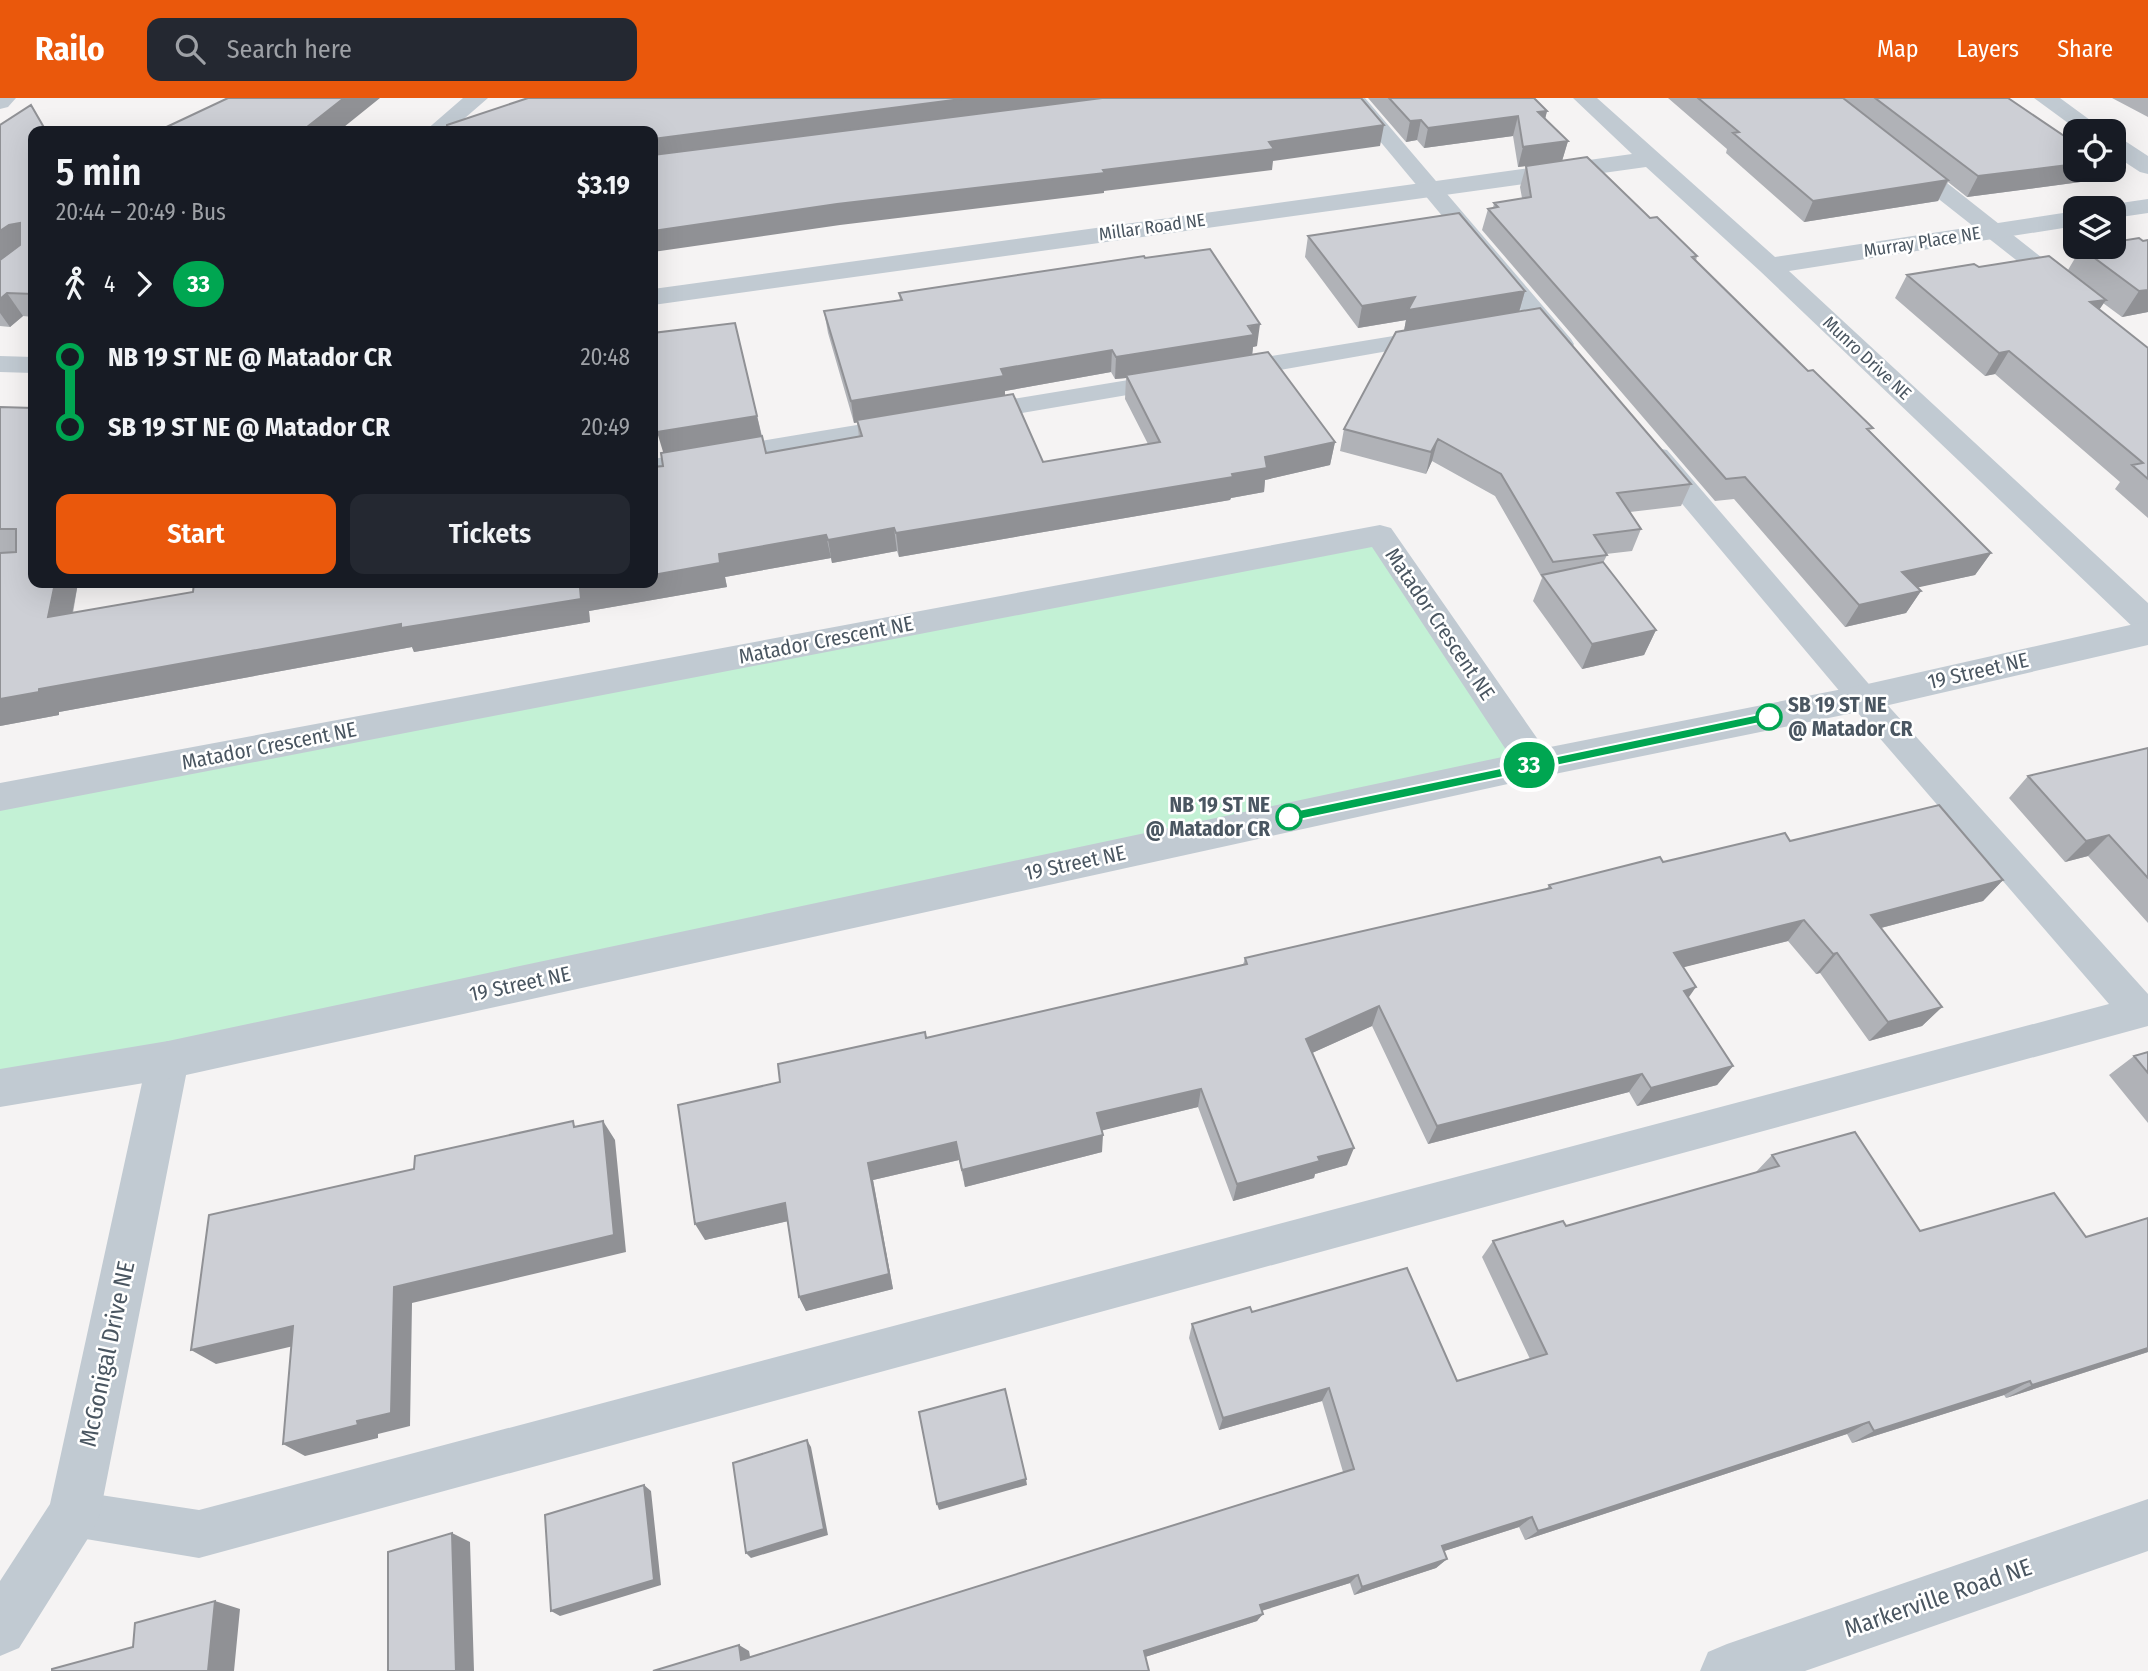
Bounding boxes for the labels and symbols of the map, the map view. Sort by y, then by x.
street label: Millar Road NE [1097,209,1207,245]
street label: Murray Place NE [1862,222,1982,262]
street label: Munro Drive NE [1818,311,1916,405]
street label: Matador Crescent NE [1380,543,1501,705]
street label: Matador Crescent NE [736,610,916,670]
street label: 19 Street NE [1925,647,2031,695]
place label: SB 19 ST NE @ Matador CR [1788,692,1913,742]
marker: SB 19 ST NE @ Matador CR [1756,704,1782,730]
street label: Matador Crescent NE [179,716,359,776]
line badge: 33 [1498,742,1560,788]
place label: NB 19 ST NE @ Matador CR [1146,792,1270,842]
marker: NB 19 ST NE @ Matador CR [1276,804,1302,830]
street label: 19 Street NE [1022,840,1128,886]
street label: 19 Street NE [467,961,573,1007]
street label: McGonigal Drive NE [74,1259,140,1449]
street label: Markerville Road NE [1841,1553,2035,1643]

